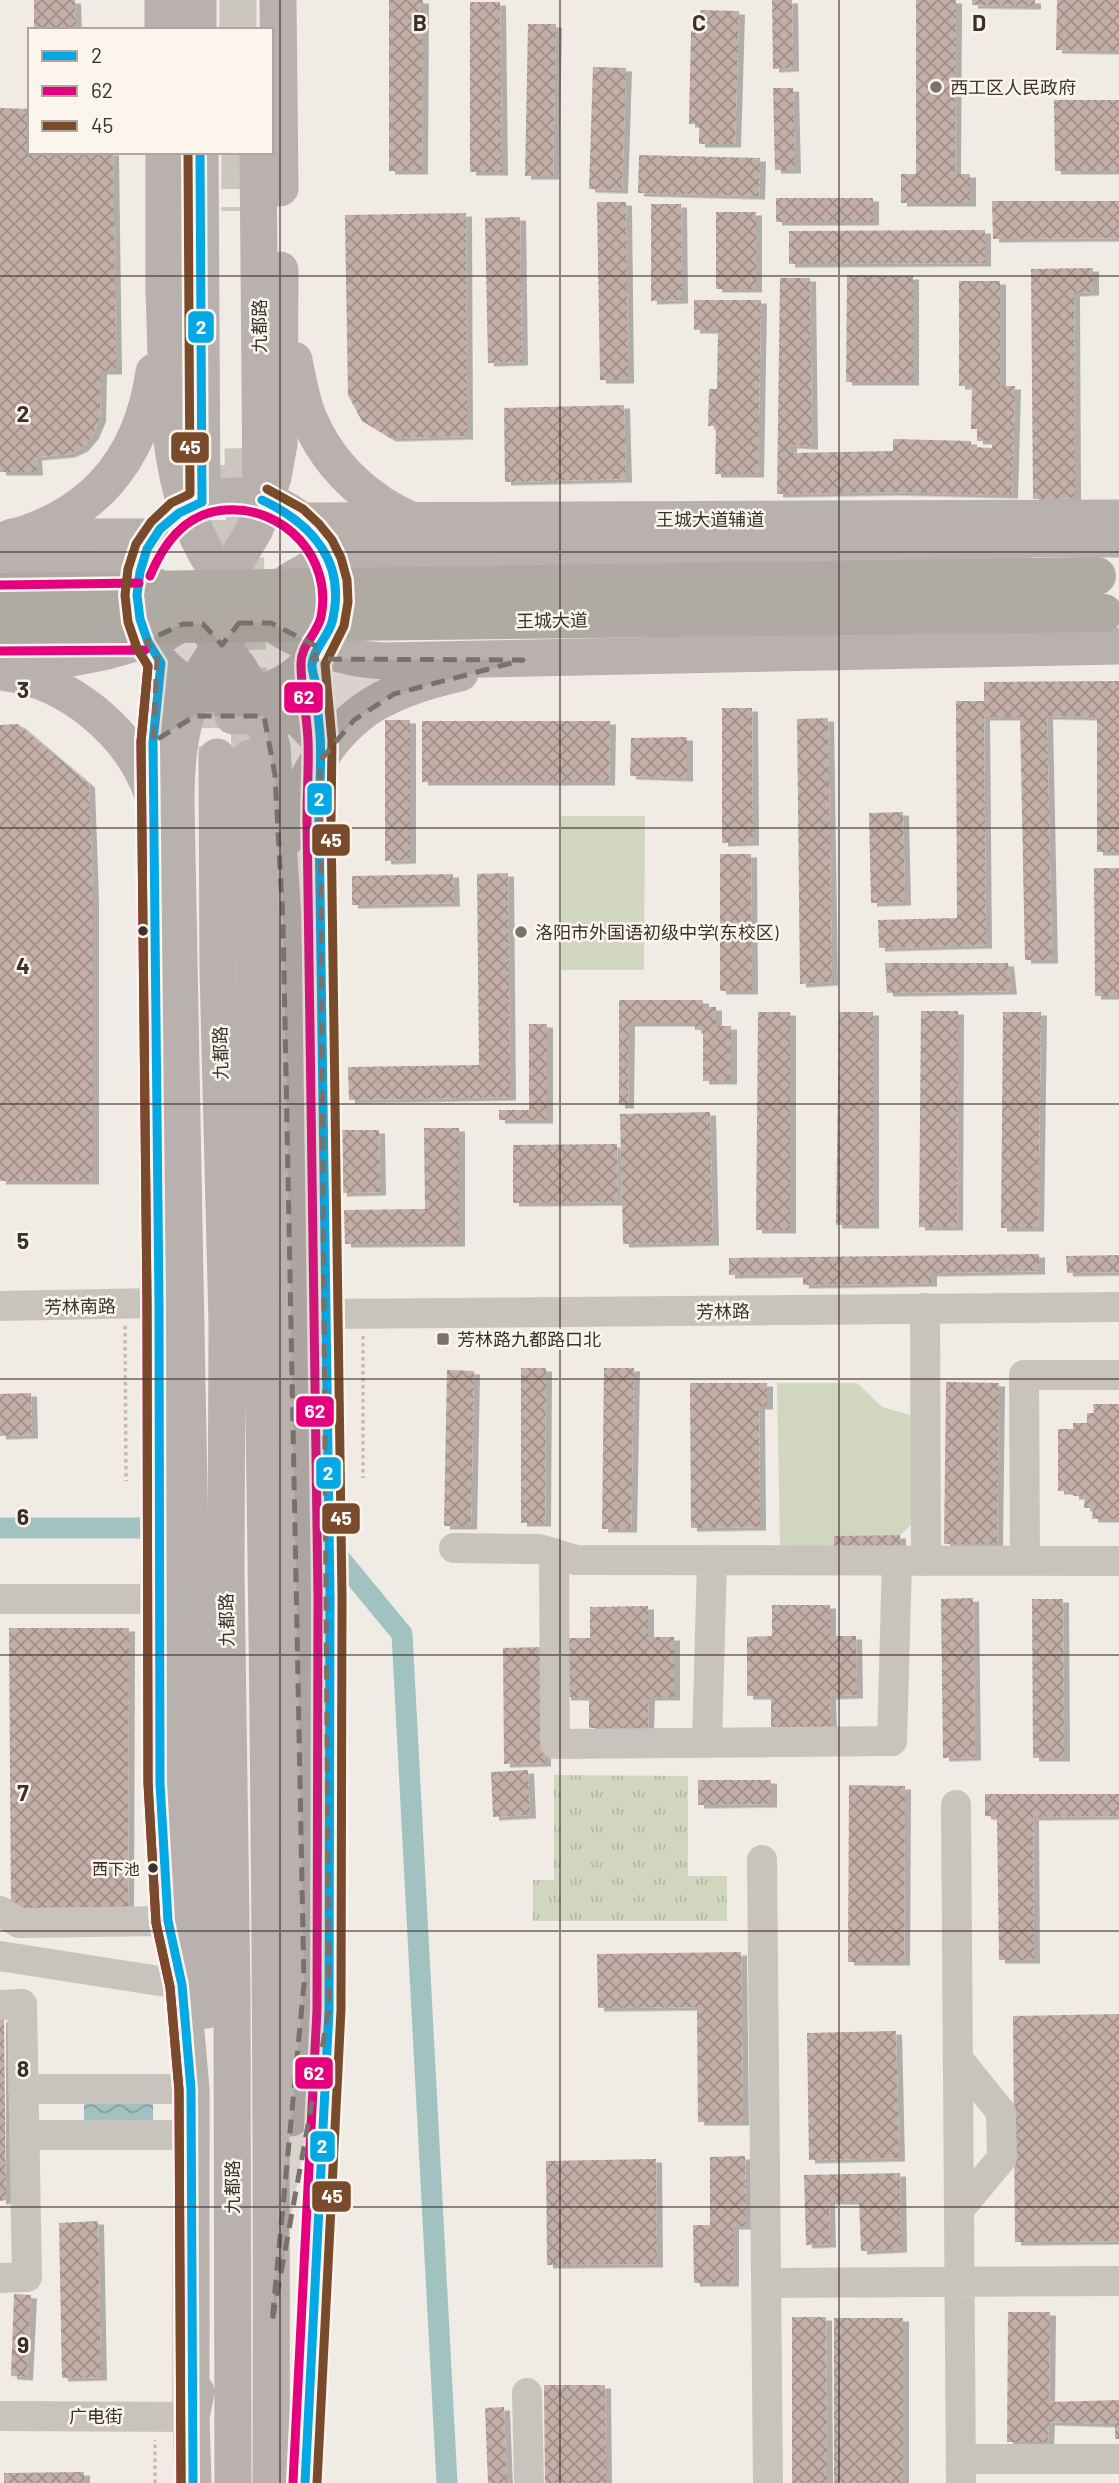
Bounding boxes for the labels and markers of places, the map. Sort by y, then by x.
place label: 西工区人民政府 [950,76,1076,98]
marker: 西工区人民政府 [928,79,944,95]
place label: 洛阳市外国语初级中学(东校区) [535,921,779,943]
unlabelled marker [136,924,150,938]
marker: 洛阳市外国语初级中学(东校区) [513,924,529,940]
place label: 芳林路九都路口北 [457,1328,601,1350]
marker: 芳林路九都路口北 [435,1331,451,1347]
place label: 西下池 [92,1859,140,1878]
marker: 西下池 [146,1861,160,1875]

